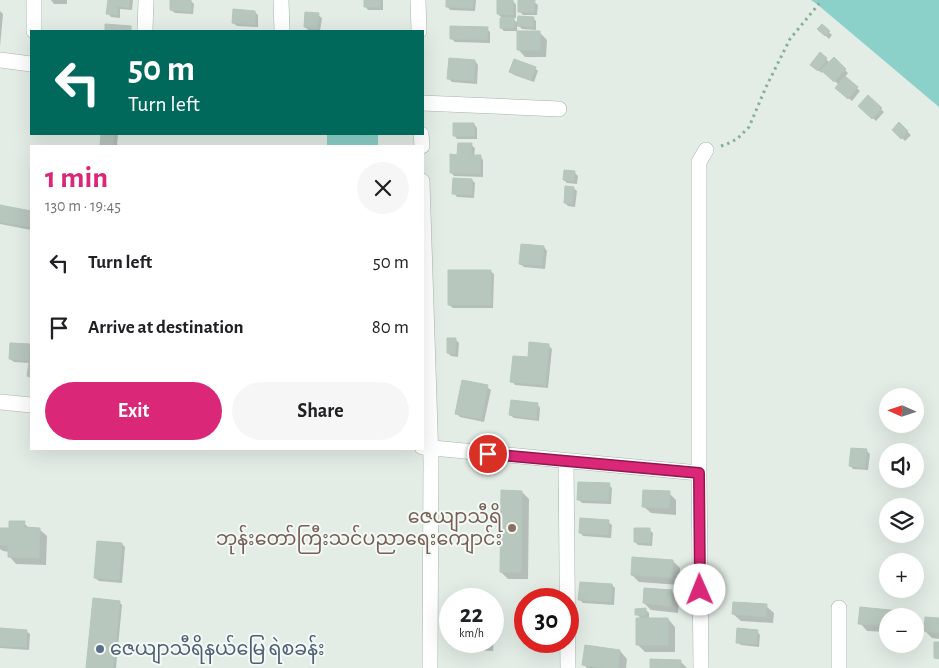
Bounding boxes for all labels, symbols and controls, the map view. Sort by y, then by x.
icon: left [45,50,110,115]
text: 50 m [128,52,195,87]
text: Turn left [128,93,200,115]
button: close [357,162,409,214]
text: 1 min [45,163,108,193]
text: 130 m · 19:45 [45,198,121,214]
icon: left [45,249,73,277]
text: Turn left [88,253,152,272]
text: 50 m [373,253,409,272]
icon: arrive [45,314,73,342]
text: Arrive at destination [88,318,244,337]
text: 80 m [372,318,409,337]
button: Exit [45,382,222,440]
button: Share [232,382,409,440]
north arrow [879,388,924,432]
map controls [879,388,924,653]
pin [467,433,509,475]
icon: arrive [474,440,502,468]
button: sound [879,443,924,488]
button: layers [879,498,924,543]
place label: ဇေယျာသီရိ ဘုန်းတော်ကြီးသင်ပညာရေးကျောင်း [216,502,503,555]
marker: ဇေယျာသီရိ ဘုန်းတော်ကြီးသင်ပညာရေးကျောင်း [506,522,518,534]
button: + [879,553,924,598]
position arrow [673,563,725,615]
speed limit sign: 30 [514,588,579,653]
text: 22 [460,602,483,627]
button: − [879,608,924,653]
text: km/h [459,627,484,639]
place label: ဇေယျာသီရိနယ်မြေ ရဲစခန်း [110,634,325,664]
marker: ဇေယျာသီရိနယ်မြေ ရဲစခန်း [94,643,106,655]

